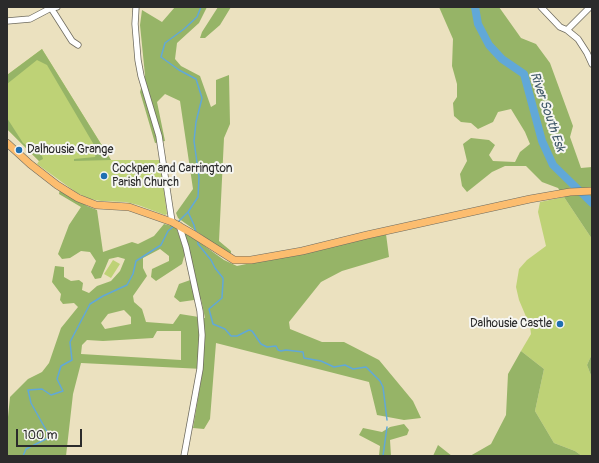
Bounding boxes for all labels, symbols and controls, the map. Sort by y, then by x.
water label: River South Esk [526,70,568,154]
place label: Dalhousie Grange [27,143,113,157]
marker: Dalhousie Grange [14,145,24,155]
place label: Cockpen and Carrington Parish Church [112,162,233,190]
marker: Cockpen and Carrington Parish Church [99,171,109,181]
place label: Dalhousie Castle [470,317,552,331]
marker: Dalhousie Castle [555,319,565,329]
scale bar [18,421,84,447]
text: 100 m [23,428,57,443]

